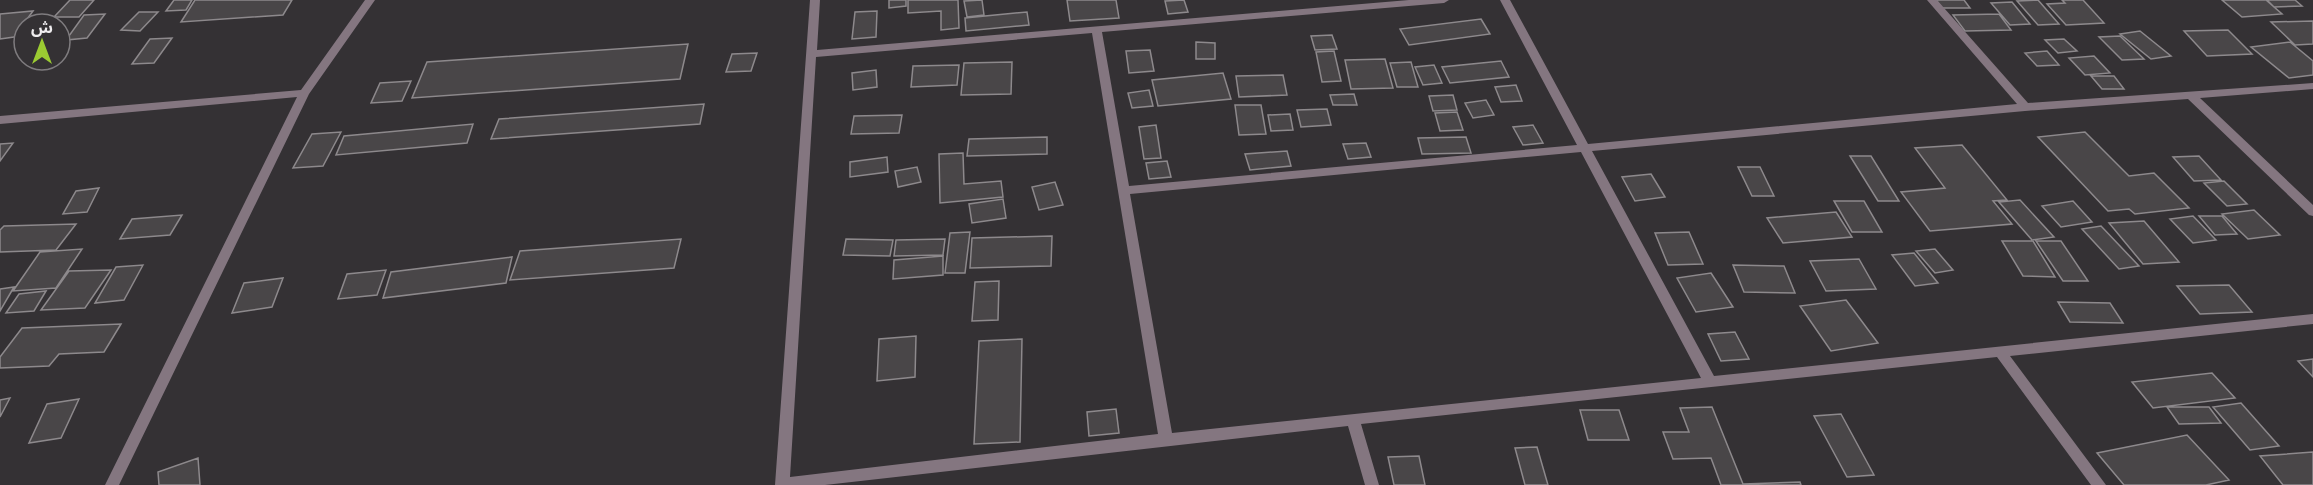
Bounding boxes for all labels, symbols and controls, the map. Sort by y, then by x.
text: ش [31,11,53,45]
north arrow [12,12,72,72]

